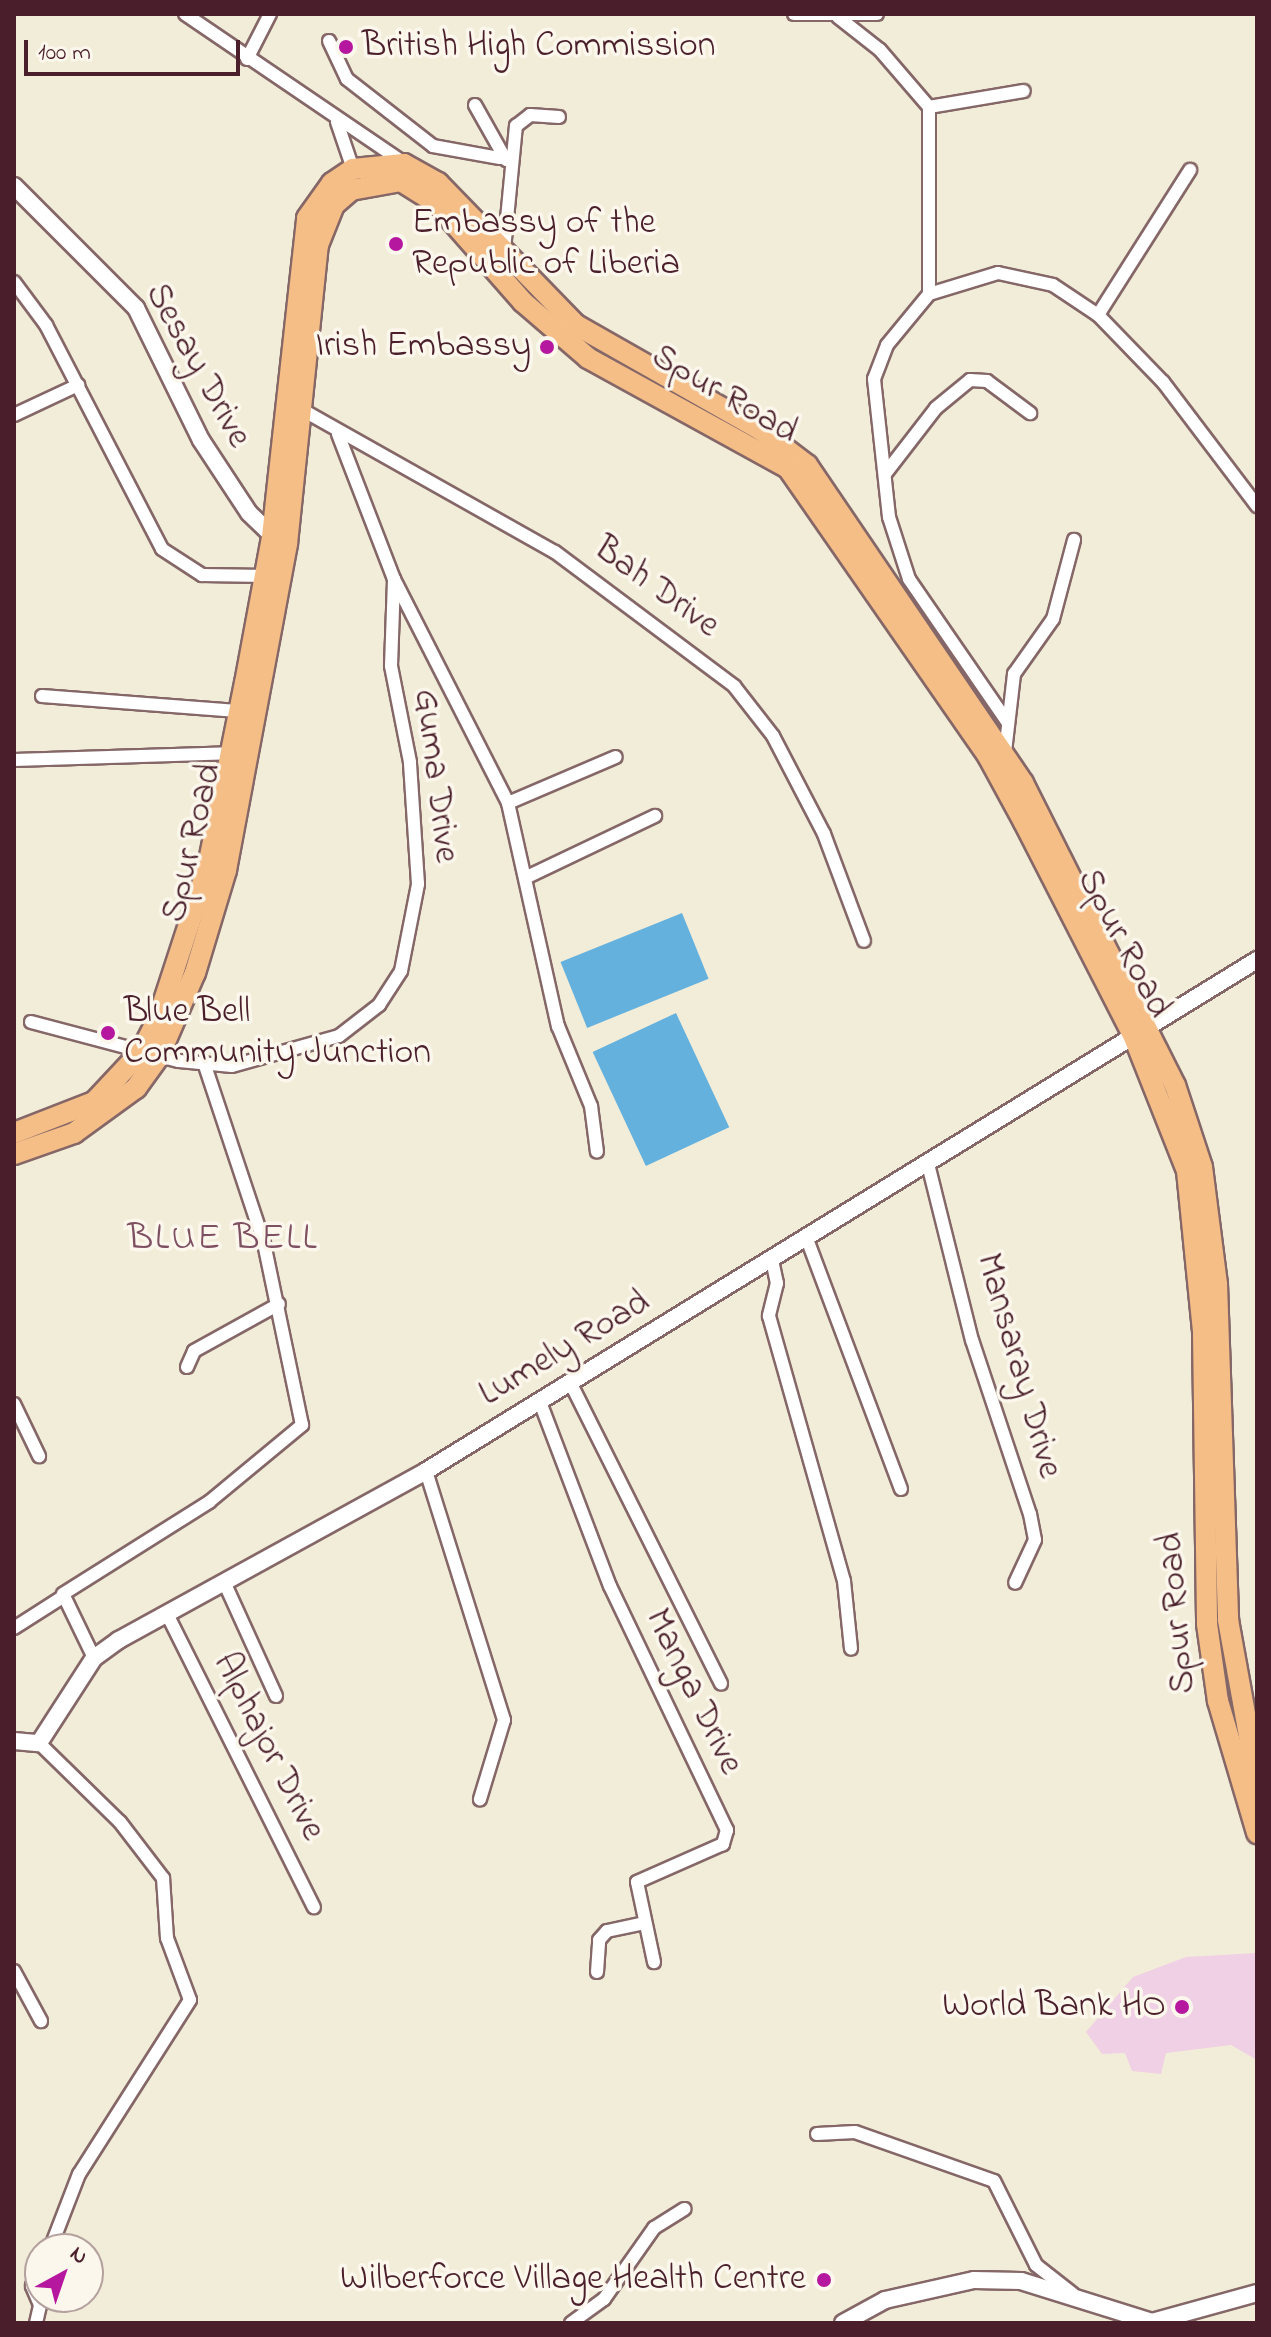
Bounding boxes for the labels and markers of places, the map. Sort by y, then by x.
place label: British High Commission [362,25,716,69]
marker: British High Commission [337,38,355,56]
place label: Embassy of the Republic of Liberia [412,201,680,286]
marker: Embassy of the Republic of Liberia [387,235,405,253]
place label: Irish Embassy [316,325,531,369]
marker: Irish Embassy [538,338,556,356]
place label: Blue Bell Community Junction [124,990,431,1075]
marker: Blue Bell Community Junction [99,1024,117,1042]
place label: World Bank HO [942,1985,1166,2029]
marker: World Bank HO [1173,1998,1191,2016]
place label: Wilberforce Village Health Centre [340,2258,806,2302]
marker: Wilberforce Village Health Centre [813,2269,835,2291]

